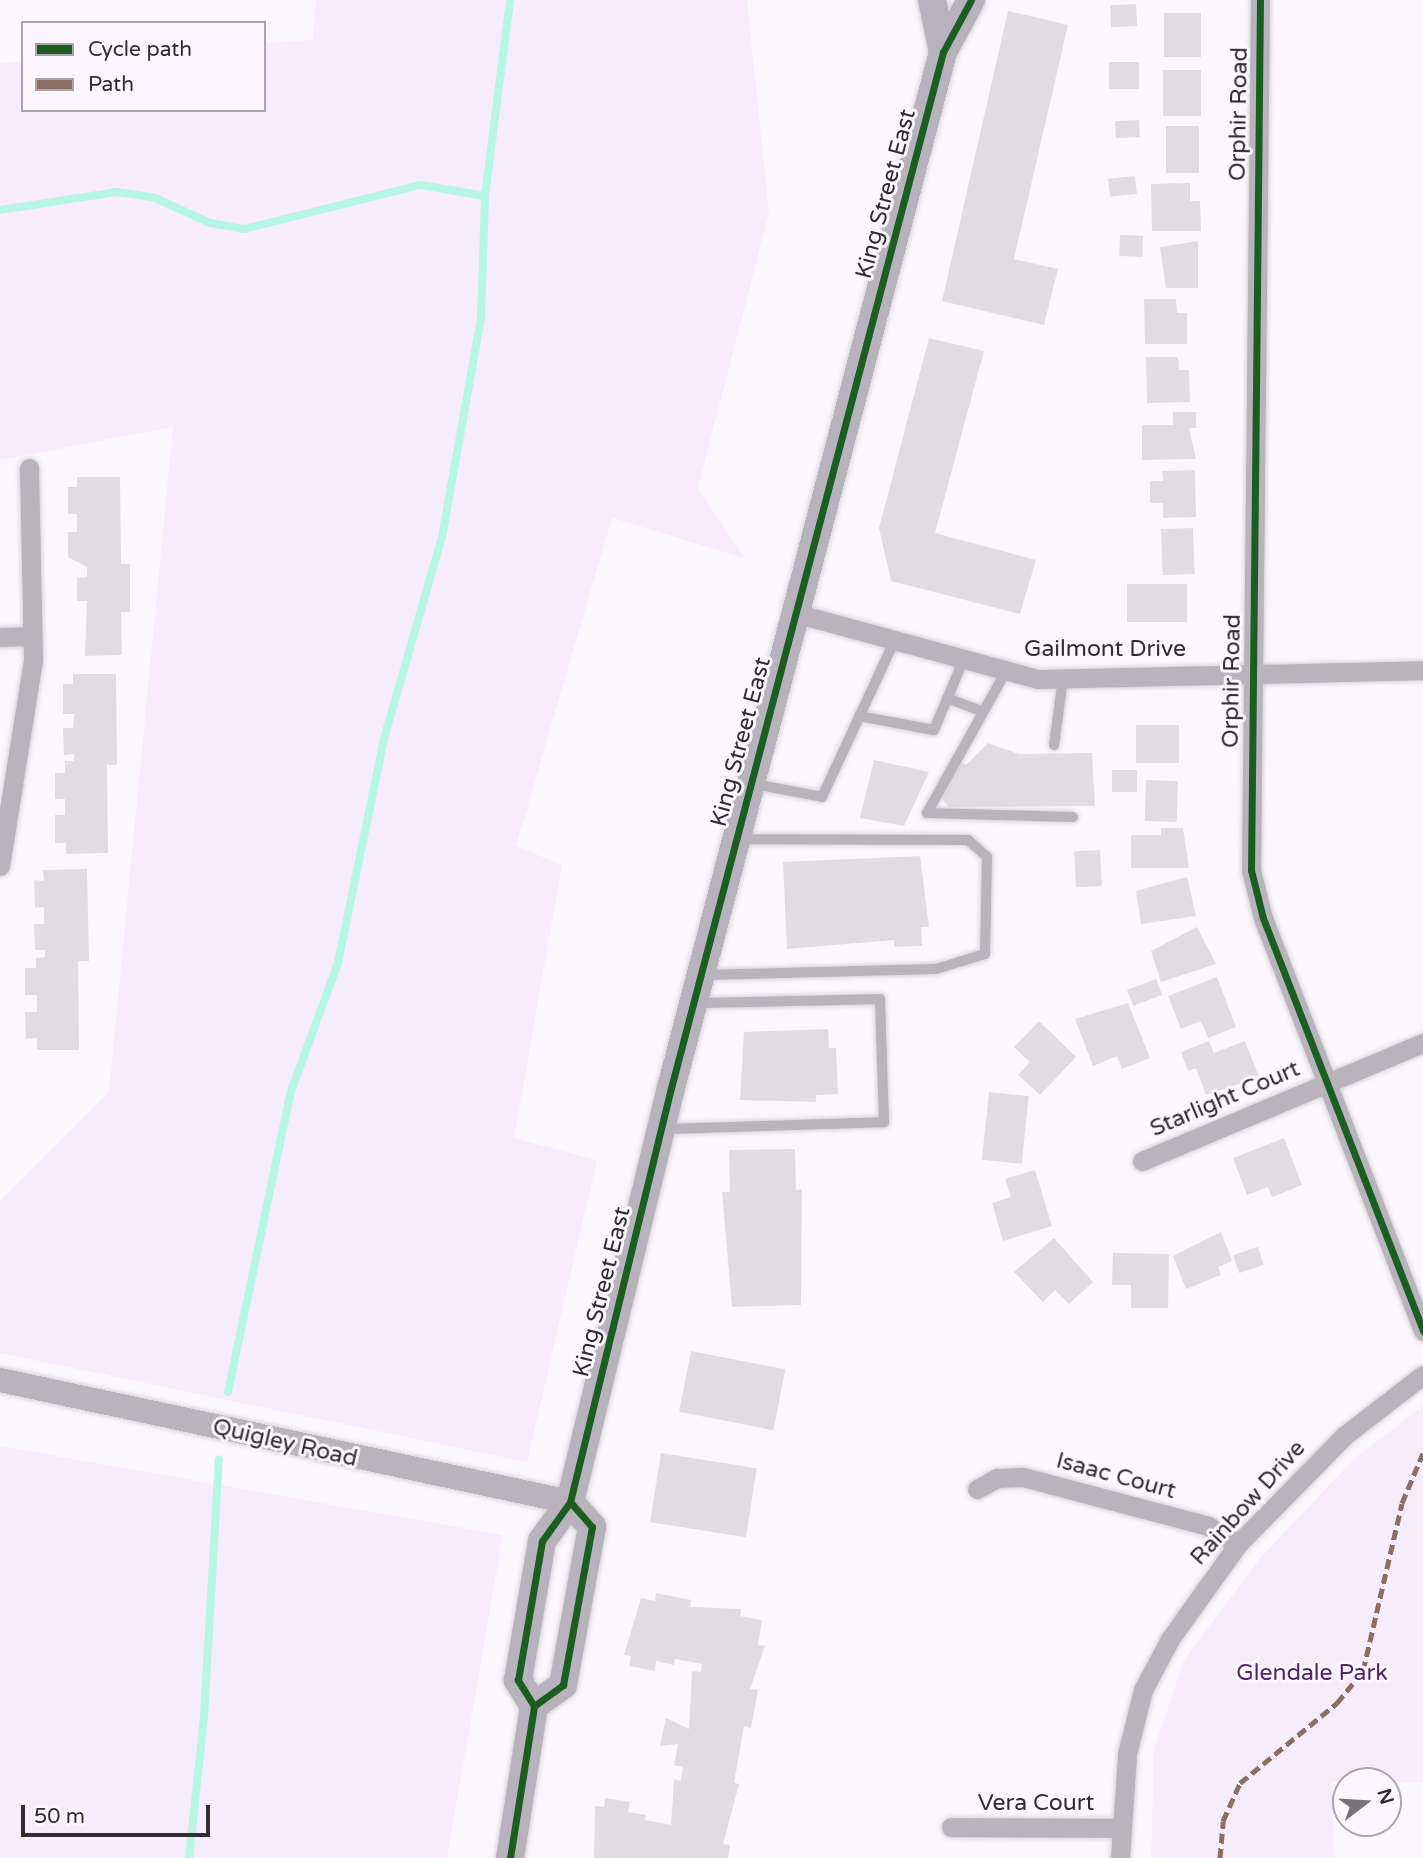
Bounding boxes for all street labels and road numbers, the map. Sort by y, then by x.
street label: Orphir Road [1224,47,1254,181]
street label: King Street East [850,106,922,282]
street label: Orphir Road [1217,614,1247,748]
street label: Gailmont Drive [1024,635,1186,663]
street label: King Street East [705,654,777,830]
street label: Starlight Court [1146,1055,1304,1143]
street label: King Street East [567,1204,637,1380]
street label: Quigley Road [210,1413,360,1473]
street label: Rainbow Drive [1185,1435,1311,1571]
street label: Isaac Court [1053,1447,1179,1505]
street label: Vera Court [978,1789,1094,1817]

